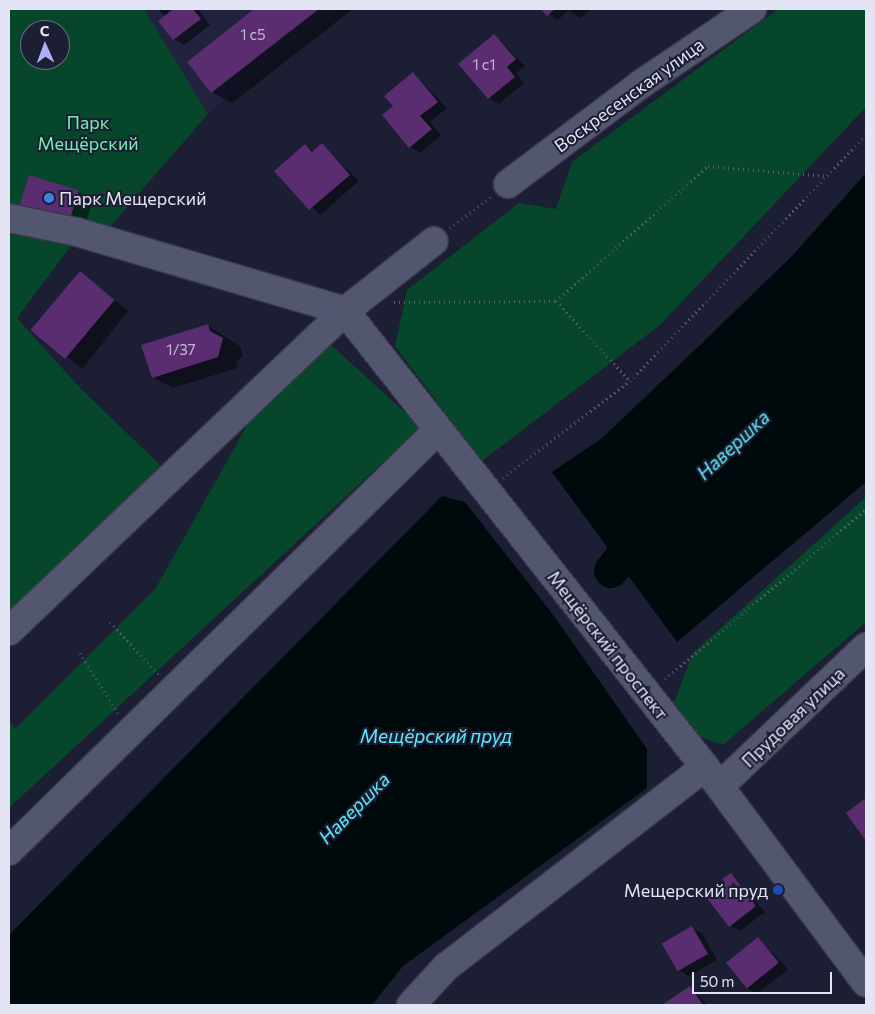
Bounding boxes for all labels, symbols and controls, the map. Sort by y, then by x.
north arrow [20,20,70,70]
text: С [39,22,50,39]
house number: 1 с5 [240,26,266,44]
street label: Воскресенская улица [550,33,708,157]
house number: 1 с1 [472,56,496,74]
park label: Парк Мещёрский [37,112,139,154]
place label: Парк Мещерский [59,187,206,209]
marker: Парк Мещерский [43,192,55,204]
house number: 1/37 [166,341,196,359]
water label: Навершка [692,406,774,484]
street label: Мещёрский проспект [543,566,673,724]
street label: Прудовая улица [737,662,849,772]
water label: Мещёрский пруд [360,725,512,747]
water label: Навершка [314,768,394,848]
place label: Мещерский пруд [624,879,768,901]
marker: Мещерский пруд [772,884,784,896]
scale bar [695,962,835,994]
text: 50 m [700,972,734,990]

